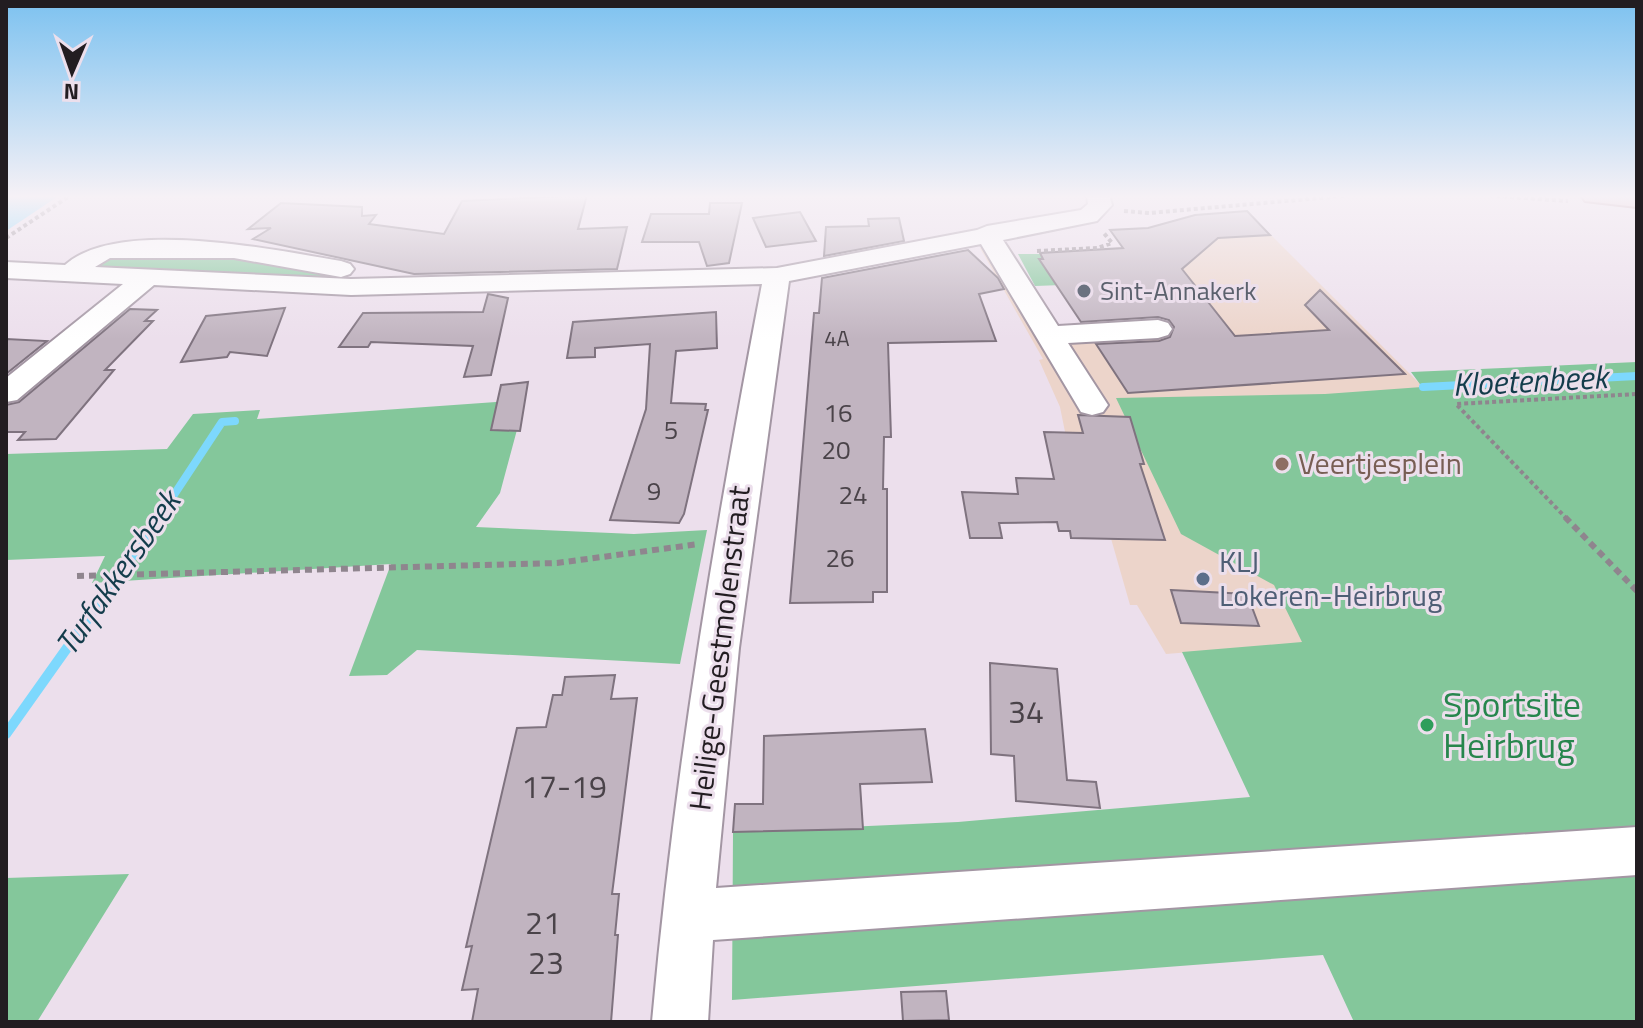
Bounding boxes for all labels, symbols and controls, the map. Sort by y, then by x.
north arrow [32,32,112,112]
text: N [63,75,80,109]
place label: Sint-Annakerk [1100,271,1256,310]
marker: Sint-Annakerk [1075,282,1093,300]
house number: 4A [824,321,850,355]
water label: Kloetenbeek [1451,352,1612,408]
house number: 16 [823,393,853,432]
house number: 5 [664,410,678,449]
house number: 20 [821,430,851,469]
place label: Veertjesplein [1298,440,1462,486]
marker: Veertjesplein [1273,455,1291,473]
house number: 9 [647,471,661,510]
house number: 24 [838,475,868,514]
water label: Turfakkersbeek [43,477,194,664]
street label: Heilige-Geestmolenstraat [676,482,762,813]
house number: 26 [825,538,855,577]
place label: KLJ Lokeren-Heirbrug [1219,538,1442,618]
marker: KLJ Lokeren-Heirbrug [1194,570,1212,588]
place label: Sportsite Heirbrug [1443,676,1581,772]
house number: 34 [1008,687,1044,735]
marker: Sportsite Heirbrug [1418,716,1436,734]
house number: 17-19 [521,762,607,810]
house number: 21 [525,898,561,946]
house number: 23 [528,938,564,986]

